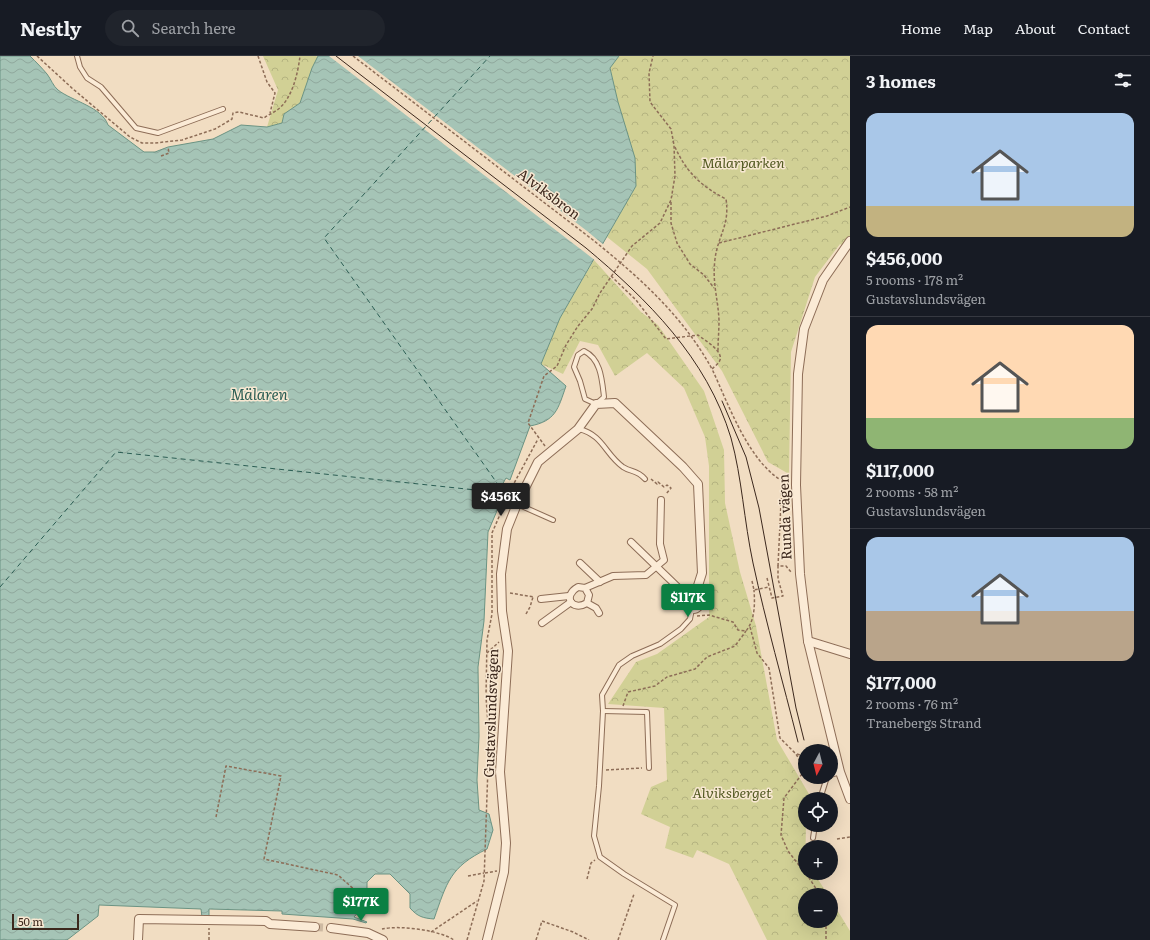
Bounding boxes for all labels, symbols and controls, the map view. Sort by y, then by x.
search box [105,10,385,46]
text: Nestly [20,14,81,42]
text: Search here [151,16,236,39]
icon: search [119,17,141,39]
text: Home [901,18,941,38]
text: Map [963,18,993,38]
text: About [1015,18,1056,38]
text: Contact [1078,18,1130,38]
text: 3 homes [866,68,936,93]
icon: filters [1112,69,1134,91]
icon: home [964,139,1036,211]
park label: Mälarparken [701,152,785,172]
street label: Alviksbron [514,163,585,224]
text: $456,000 [866,245,943,270]
text: 5 rooms · 178 m² [866,270,963,289]
text: Gustavslundsvägen [866,289,986,308]
icon: home [964,351,1036,423]
water label: Mälaren [230,382,288,405]
text: $117,000 [866,457,934,482]
street label: Runda vägen [773,474,795,560]
text: 2 rooms · 58 m² [866,482,958,501]
pin: $456K [473,483,529,517]
text: $456K [481,486,521,505]
text: Gustavslundsvägen [866,501,986,520]
icon: home [964,563,1036,635]
pin: $117K [660,584,716,618]
text: $117K [670,587,706,606]
street label: Gustavslundsvägen [478,648,502,778]
text: $177,000 [866,669,936,694]
text: 2 rooms · 76 m² [866,694,958,713]
text: Tranebergs Strand [866,713,981,732]
north arrow [798,744,838,784]
map controls [798,744,838,928]
park label: Alviksberget [692,782,772,802]
button: locate [798,792,838,832]
button: + [798,840,838,880]
pin: $177K [333,888,389,922]
button: − [798,888,838,928]
text: $177K [342,891,380,910]
scale bar [12,912,79,931]
text: 50 m [18,913,43,929]

